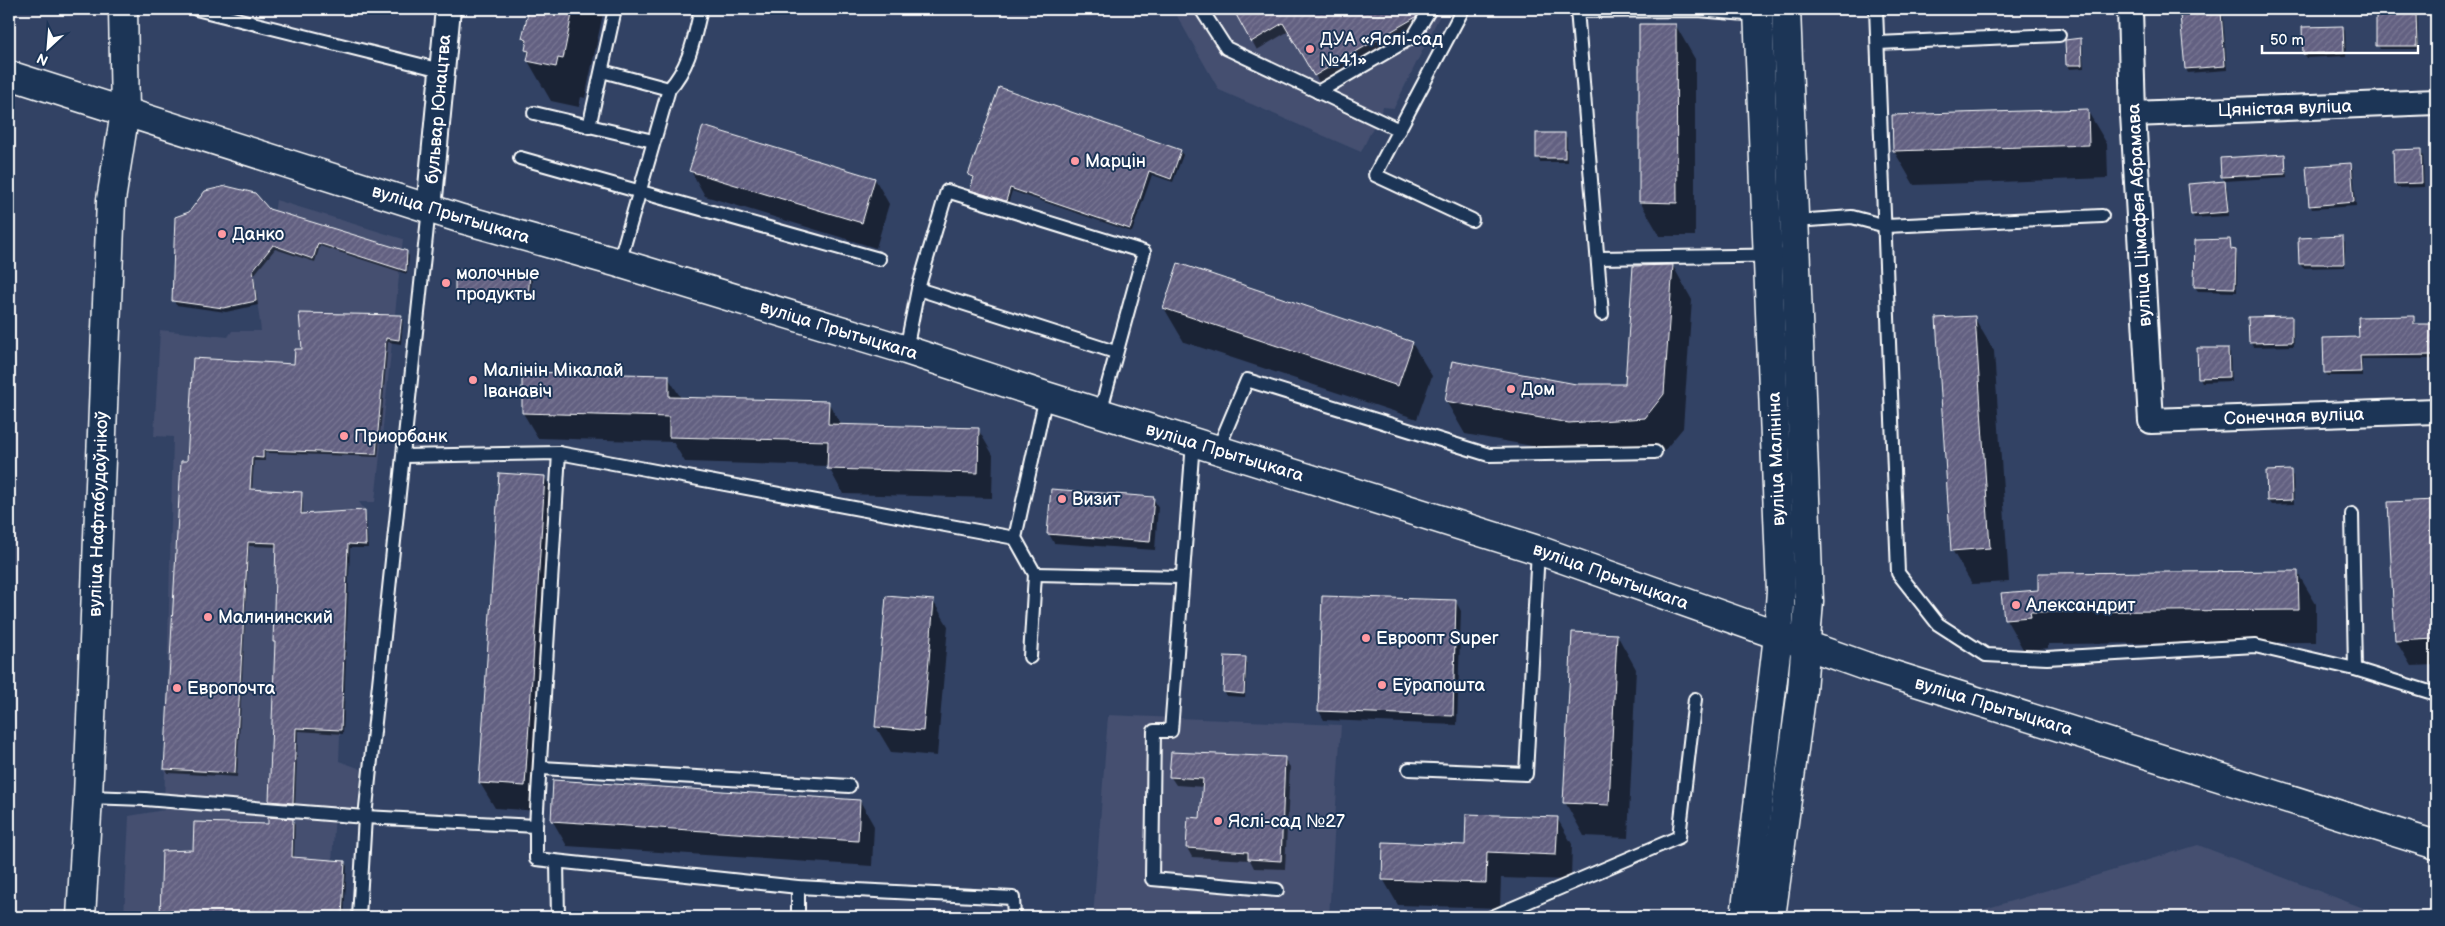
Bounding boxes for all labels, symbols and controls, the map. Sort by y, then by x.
north arrow [22,22,72,72]
scale bar [2262,22,2419,54]
place label: ДУА «Яслі-сад №41» [1320,29,1443,71]
text: 50 m [2270,31,2304,50]
street label: бульвар Юнацтва [422,33,456,185]
marker: ДУА «Яслі-сад №41» [1304,43,1316,55]
text: N [34,49,51,69]
street label: Цяністая вуліца [2218,96,2353,121]
street label: вуліца Цімафея Абрамава [2123,103,2156,327]
place label: Марцін [1085,151,1146,172]
marker: Марцін [1069,155,1081,167]
street label: вуліца Прытыцкага [369,180,533,249]
place label: Данко [232,224,284,245]
marker: Данко [216,228,228,240]
place label: молочные продукты [456,263,539,305]
marker: молочные продукты [440,277,452,289]
street label: вуліца Прытыцкага [757,296,921,365]
place label: Малінін Мікалай Іванавіч [483,360,624,402]
marker: Малінін Мікалай Іванавіч [467,374,479,386]
place label: Дом [1521,379,1555,400]
marker: Дом [1505,383,1517,395]
street label: вуліца Малініна [1764,391,1789,526]
street label: Сонечная вуліца [2223,404,2365,429]
street label: вуліца Нафтабудаўнікоў [84,410,113,617]
street label: вуліца Прытыцкага [1143,418,1307,487]
place label: Приорбанк [354,426,448,447]
marker: Приорбанк [338,430,350,442]
place label: Визит [1072,489,1121,510]
marker: Визит [1056,493,1068,505]
street label: вуліца Прытыцкага [1530,539,1692,615]
place label: Александрит [2025,595,2136,616]
marker: Александрит [2010,599,2022,611]
place label: Малининский [218,607,333,628]
marker: Малининский [202,611,214,623]
place label: Евроопт Super [1376,628,1499,649]
marker: Евроопт Super [1360,632,1372,644]
street label: вуліца Прытыцкага [1912,672,2076,741]
place label: Еўрапошта [1392,675,1486,696]
place label: Европочта [187,678,276,699]
marker: Еўрапошта [1376,679,1388,691]
marker: Европочта [171,682,183,694]
place label: Яслі-сад №27 [1228,811,1345,832]
marker: Яслі-сад №27 [1212,815,1224,827]

